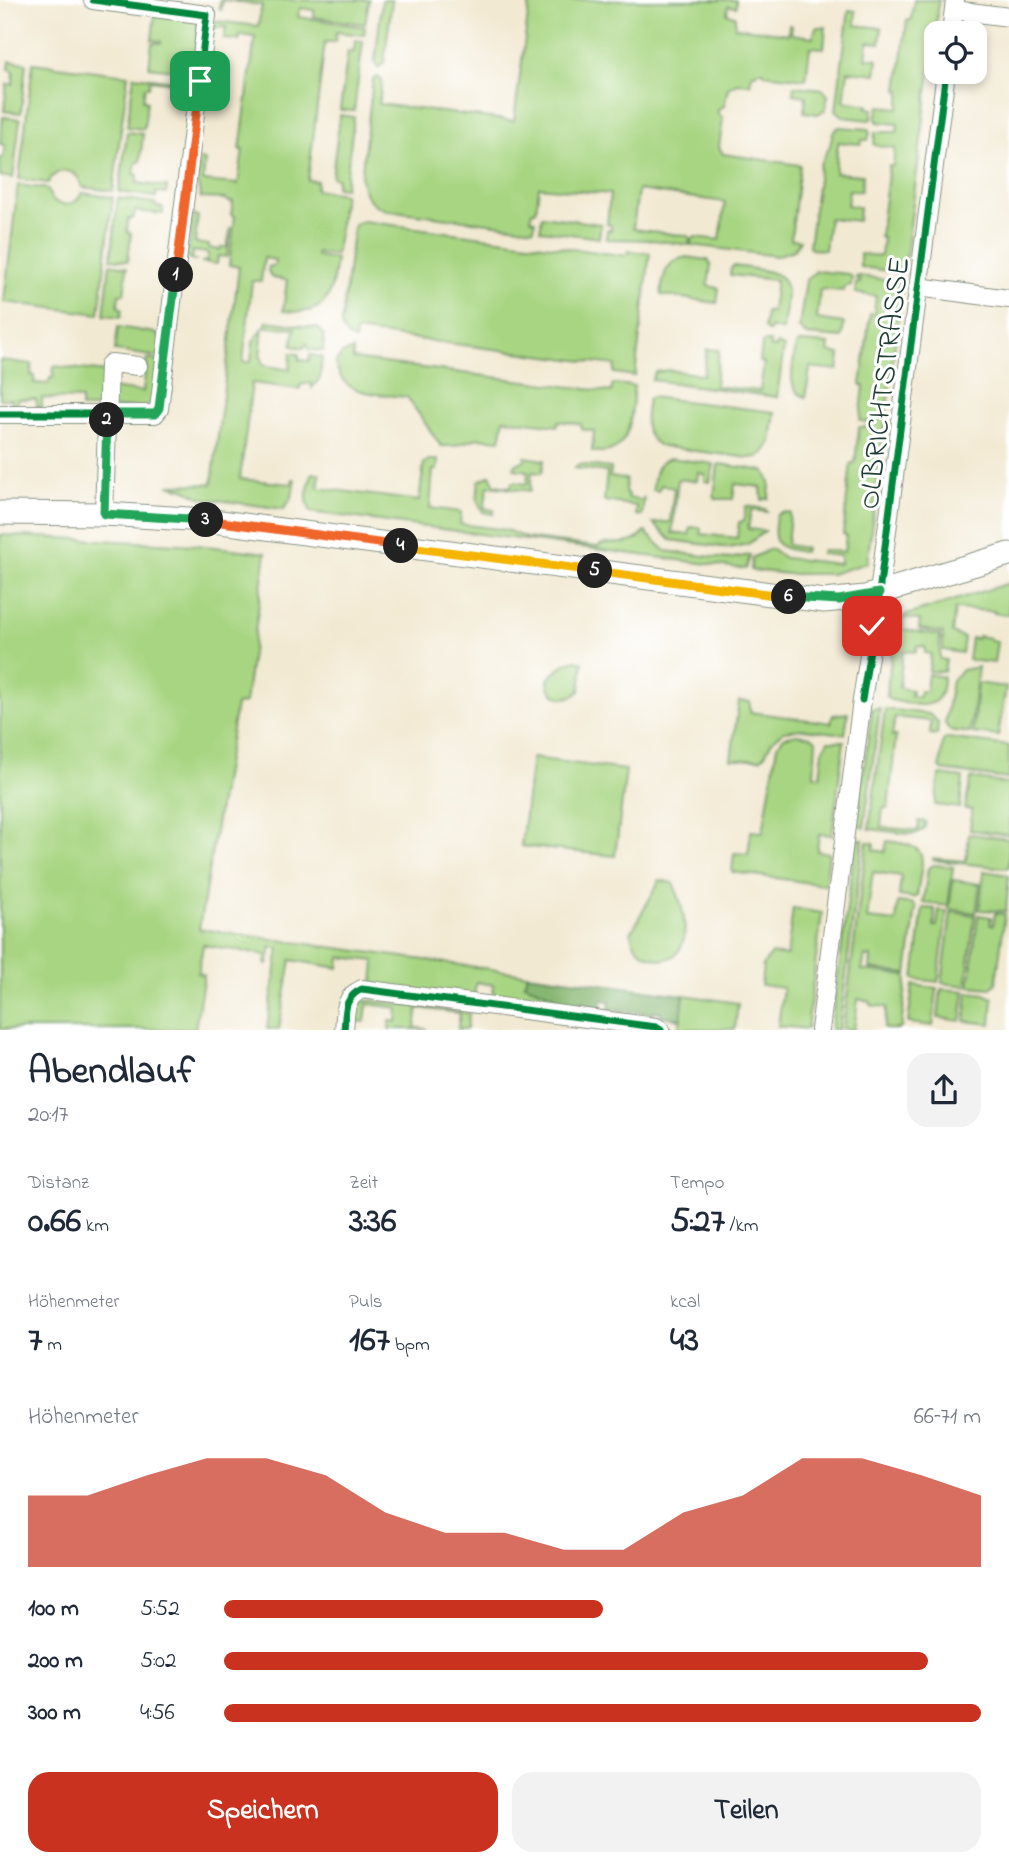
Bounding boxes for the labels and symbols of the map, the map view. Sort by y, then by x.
pin [170,51,230,111]
street label: OLBRICHTSTRASSE [849,255,923,512]
pin: 1 [158,258,194,292]
pin: 2 [90,402,124,438]
pin: 3 [188,503,224,538]
pin: 4 [384,528,418,564]
pin: 5 [578,554,612,588]
pin: 6 [772,580,806,614]
pin [842,596,902,656]

